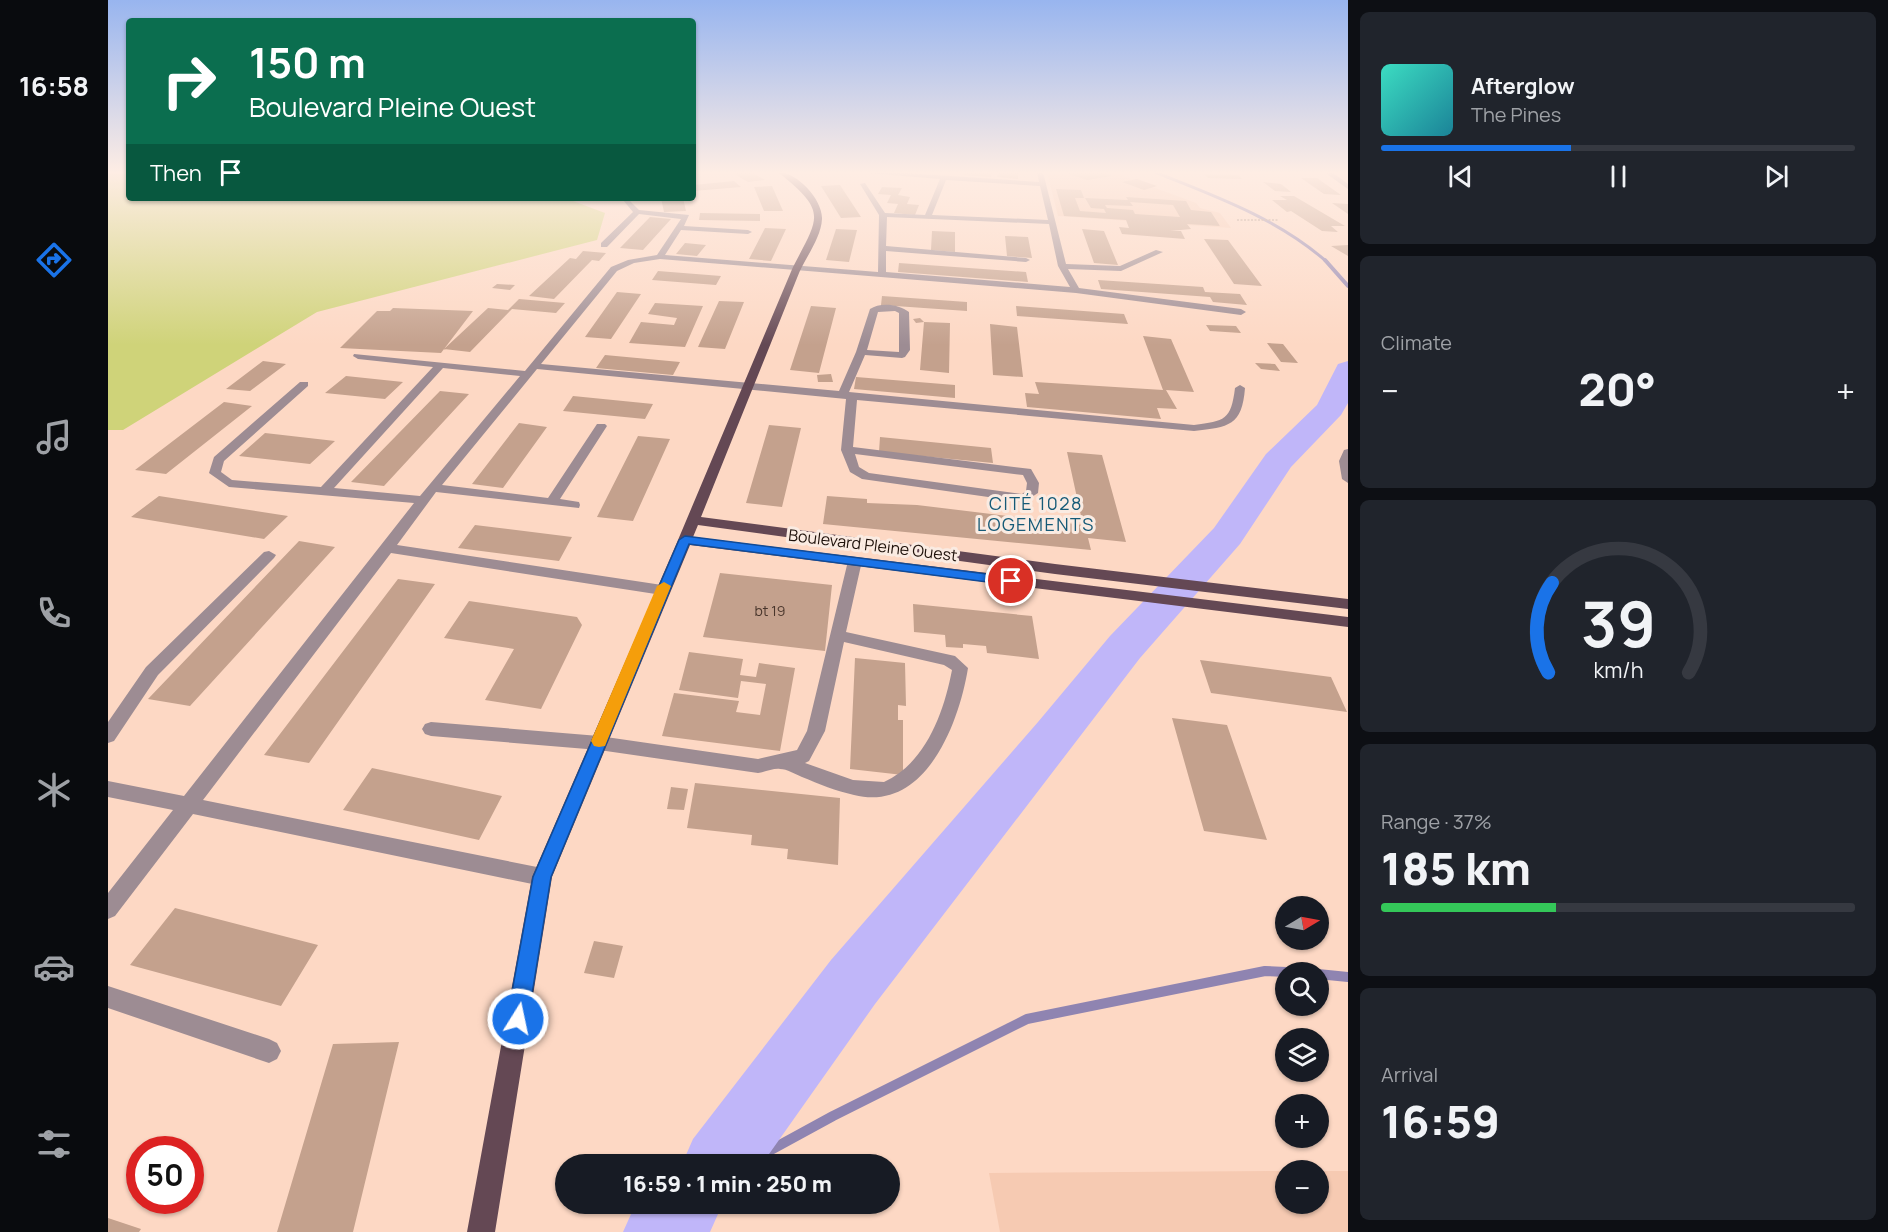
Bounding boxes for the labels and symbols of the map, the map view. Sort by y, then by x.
district label: CITÉ 1028 LOGEMENTS [977,491,1095,536]
street label: Boulevard Pleine Ouest [787,524,959,566]
pin [985,555,1036,606]
house number: bt 19 [755,601,785,620]
north arrow [1275,896,1329,950]
position arrow [486,987,550,1051]
speed limit sign: 50 [126,1136,204,1214]

